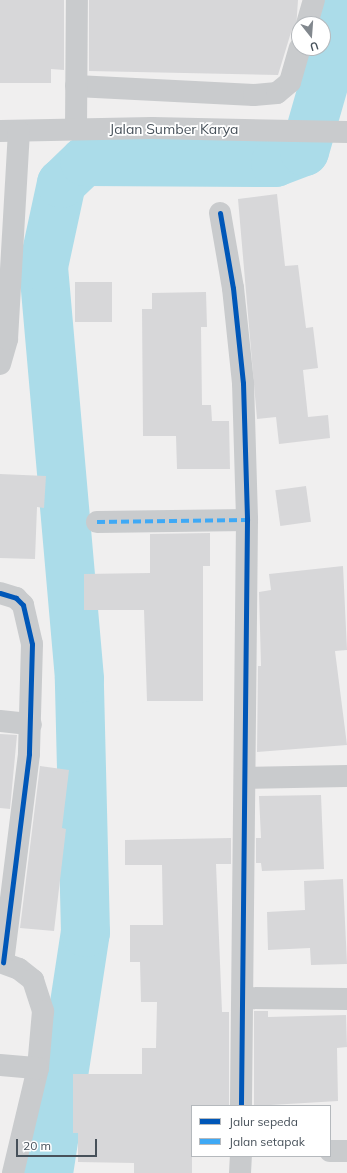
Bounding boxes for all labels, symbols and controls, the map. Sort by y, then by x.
north arrow [291,16,331,56]
text: U [308,39,320,54]
street label: Jalan Sumber Karya [110,121,238,137]
legend [191,1105,331,1157]
text: Jalur sepeda [229,1114,298,1129]
scale bar [18,1131,99,1157]
text: Jalan setapak [229,1134,305,1149]
text: 20 m [23,1138,51,1153]

